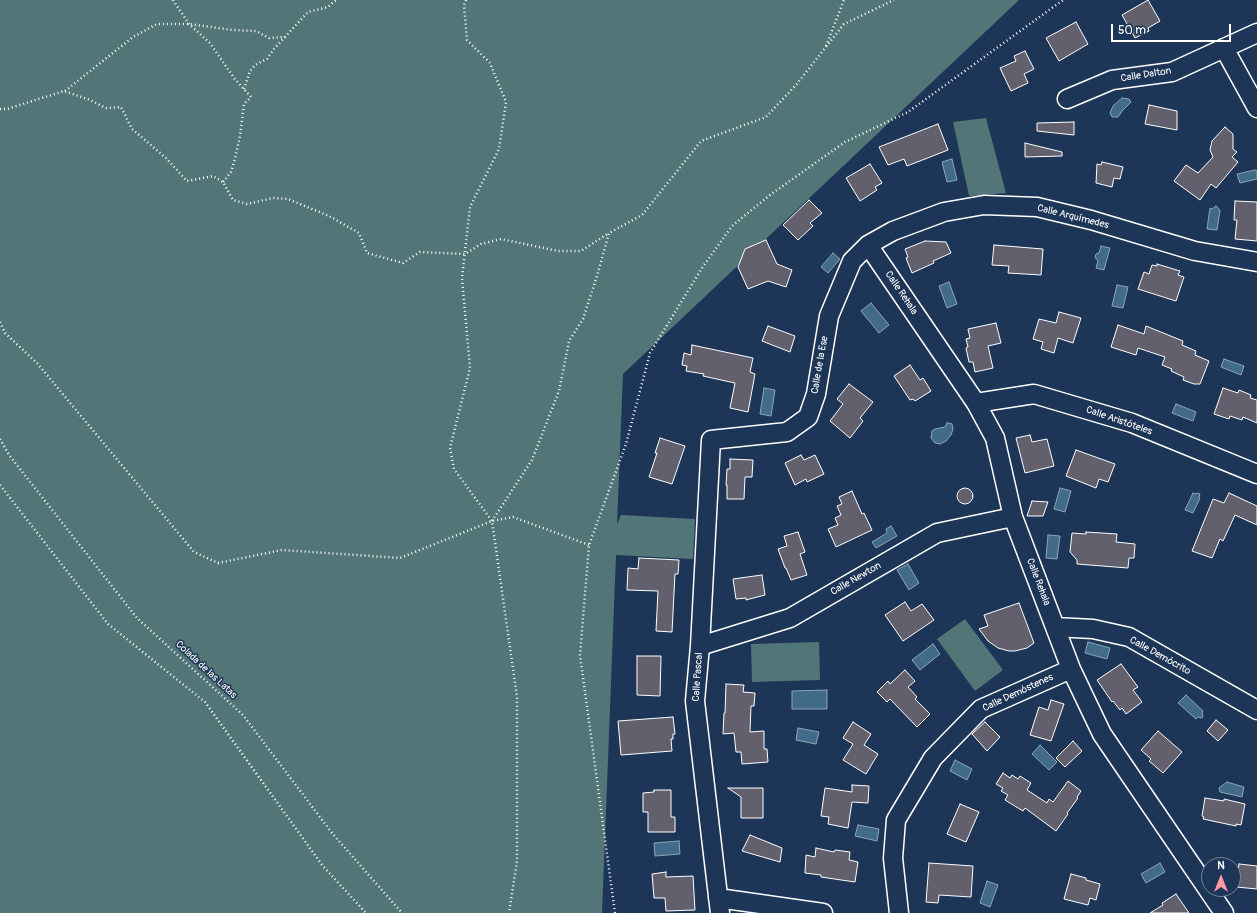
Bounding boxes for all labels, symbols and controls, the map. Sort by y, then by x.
scale bar [1113,16,1233,42]
text: 50 m [1118,23,1146,38]
street label: Calle Dalton [1120,65,1172,85]
street label: Calle Arquímedes [1036,202,1110,232]
street label: Calle Rehala [882,269,920,317]
street label: Calle de la Ese [809,335,831,395]
street label: Calle Aristóteles [1084,404,1154,438]
street label: Calle Rehala [1023,557,1053,607]
street label: Calle Newton [829,560,883,598]
street label: Calle Demócrito [1127,634,1193,678]
street label: Colada de las Latas [173,639,239,701]
street label: Calle Pascal [690,652,706,702]
street label: Calle Demóstenes [981,671,1055,715]
north arrow [1201,857,1241,897]
text: N [1217,859,1225,872]

